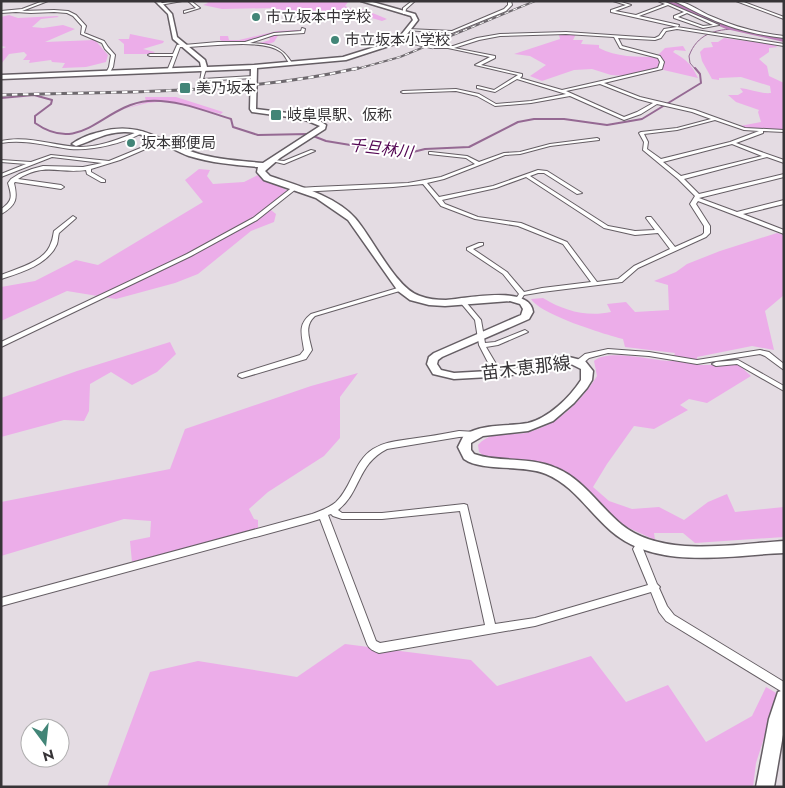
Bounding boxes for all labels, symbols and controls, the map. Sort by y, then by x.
place label: 市立坂本中学校 [266,6,371,28]
marker: 市立坂本中学校 [250,11,262,23]
place label: 市立坂本小学校 [345,29,450,51]
marker: 市立坂本小学校 [329,34,341,46]
place label: 美乃坂本 [196,77,256,99]
marker: 美乃坂本 [178,81,192,95]
place label: 岐阜県駅、仮称 [287,104,392,126]
marker: 岐阜県駅、仮称 [269,108,283,122]
place label: 坂本郵便局 [141,132,216,154]
water label: 千旦林川 [348,133,416,164]
marker: 坂本郵便局 [125,137,137,149]
street label: 苗木恵那線 [480,350,572,386]
north arrow [20,718,70,768]
text: N [40,744,56,767]

